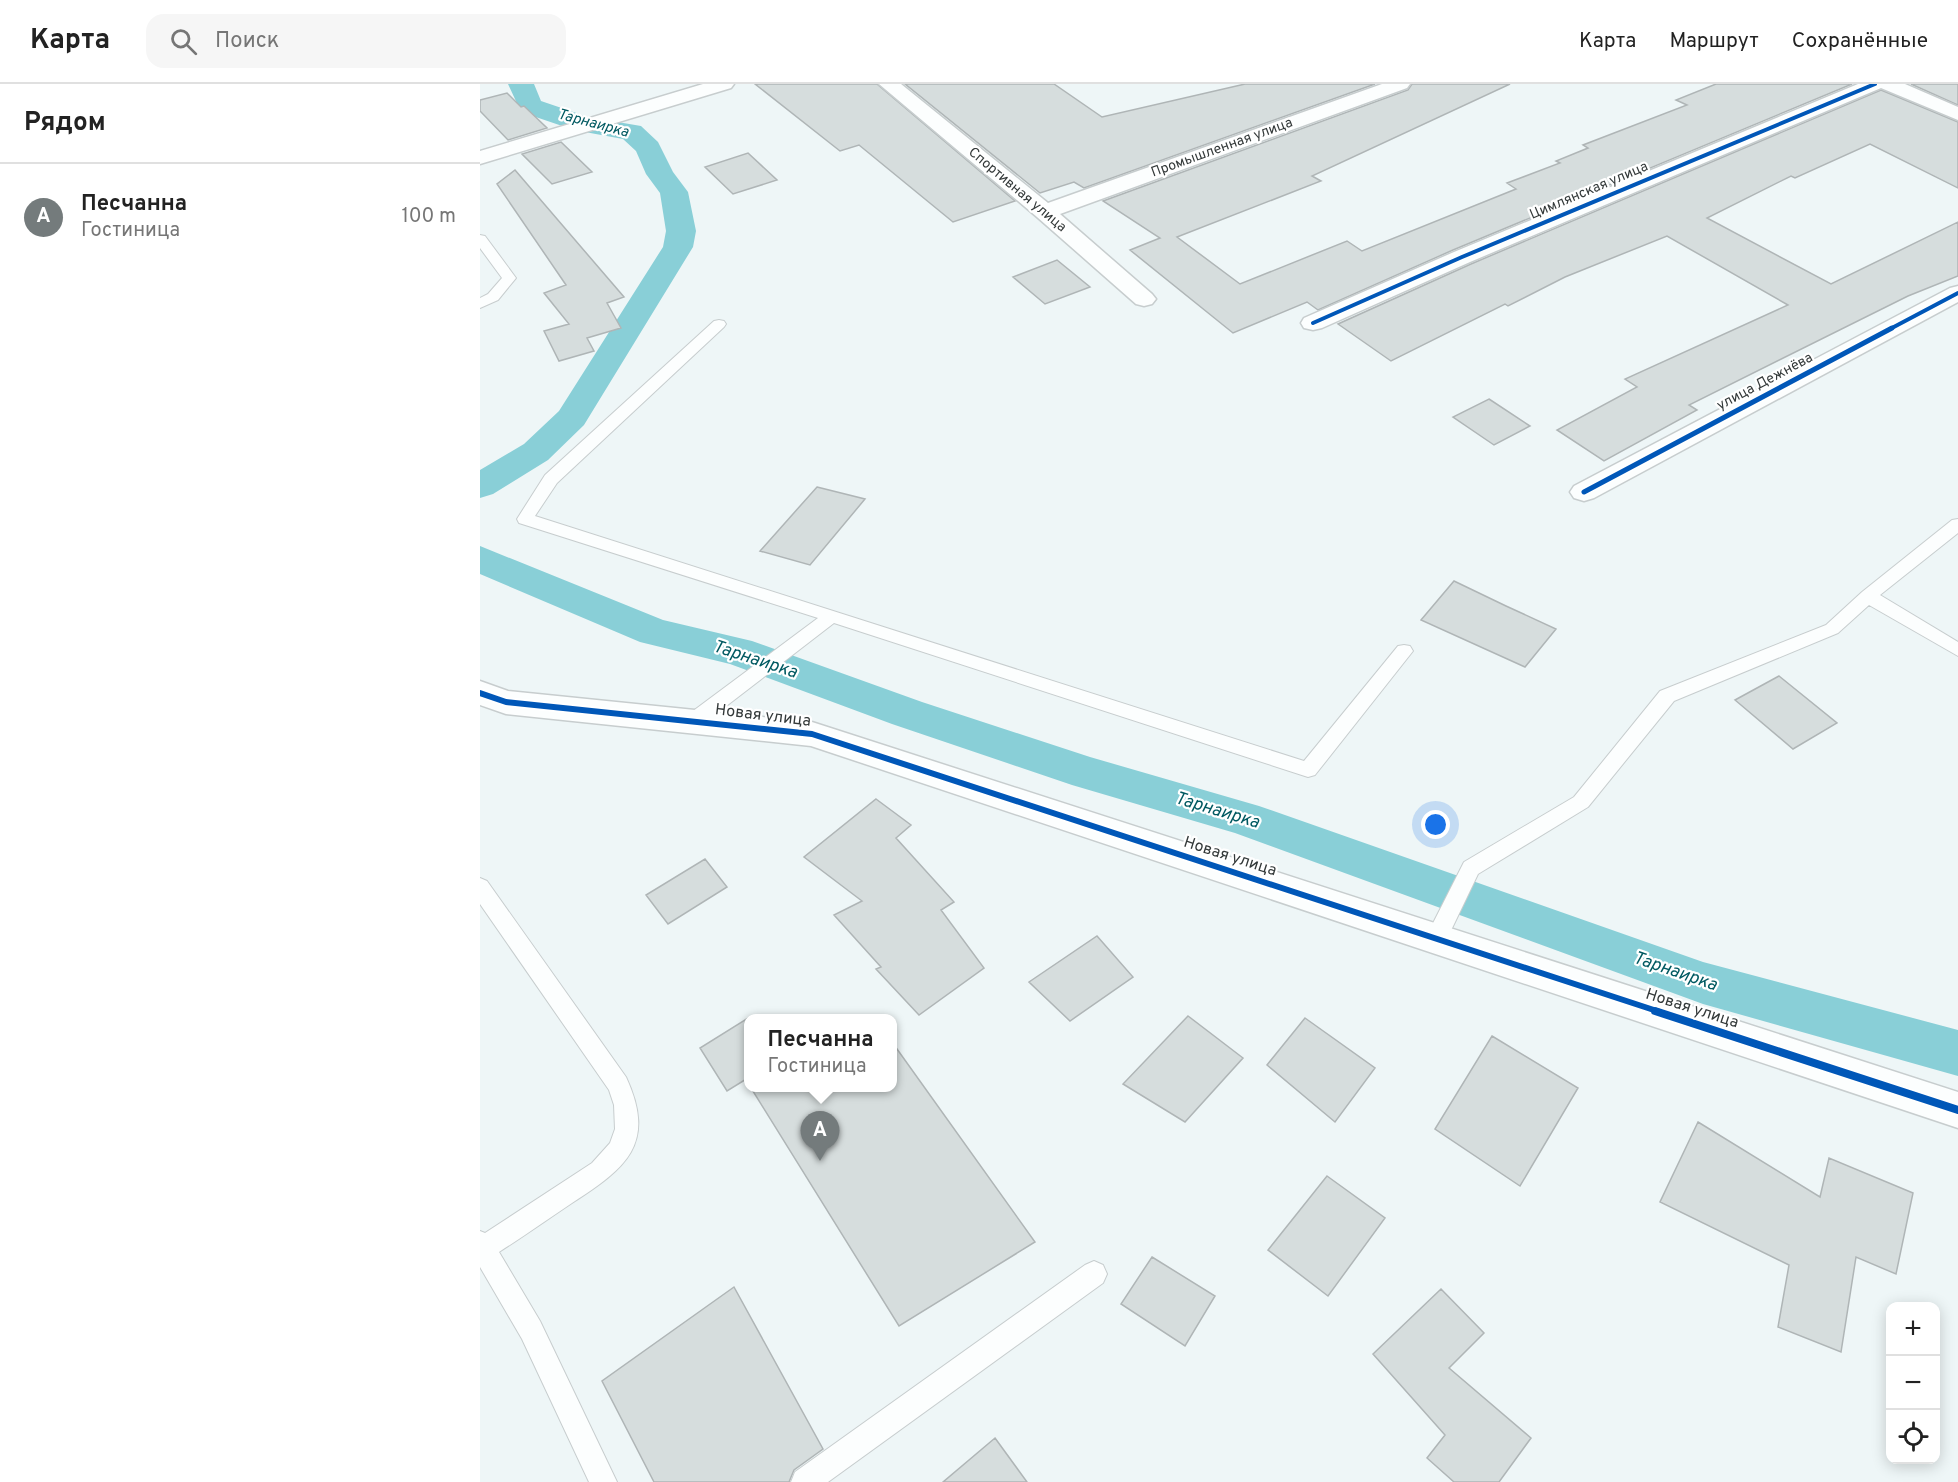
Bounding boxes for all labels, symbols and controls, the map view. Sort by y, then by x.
search box [146,14,566,68]
text: Карта [30,23,110,59]
icon: search [167,25,200,58]
text: Поиск [215,28,279,55]
text: Карта [1579,28,1636,55]
text: Маршрут [1669,28,1759,55]
text: Сохранённые [1792,28,1928,55]
water label: Тарнаирка [555,105,631,143]
text: Рядом [24,107,106,140]
street label: Промышленная улица [1149,114,1295,182]
street label: Спортивная улица [964,144,1070,236]
street label: Цимлянская улица [1527,158,1651,224]
text: Песчанна [81,191,187,218]
text: A [36,204,51,230]
text: 100 m [401,204,456,230]
text: Гостиница [81,218,180,244]
street label: улица Дежнёва [1714,350,1816,414]
water label: Тарнаирка [710,636,801,685]
street label: Новая улица [714,700,812,732]
water label: Тарнаирка [1172,787,1263,835]
your location [1421,810,1450,839]
street label: Новая улица [1181,833,1279,881]
water label: Тарнаирка [1630,947,1721,997]
street label: Новая улица [1643,985,1741,1033]
popup [744,1014,897,1092]
text: Песчанна [768,1027,873,1054]
text: Гостиница [768,1054,867,1080]
pin: A [800,1112,840,1161]
map controls [1886,1302,1940,1464]
button: + [1886,1302,1940,1356]
button: − [1886,1356,1940,1410]
button: locate [1886,1410,1940,1464]

